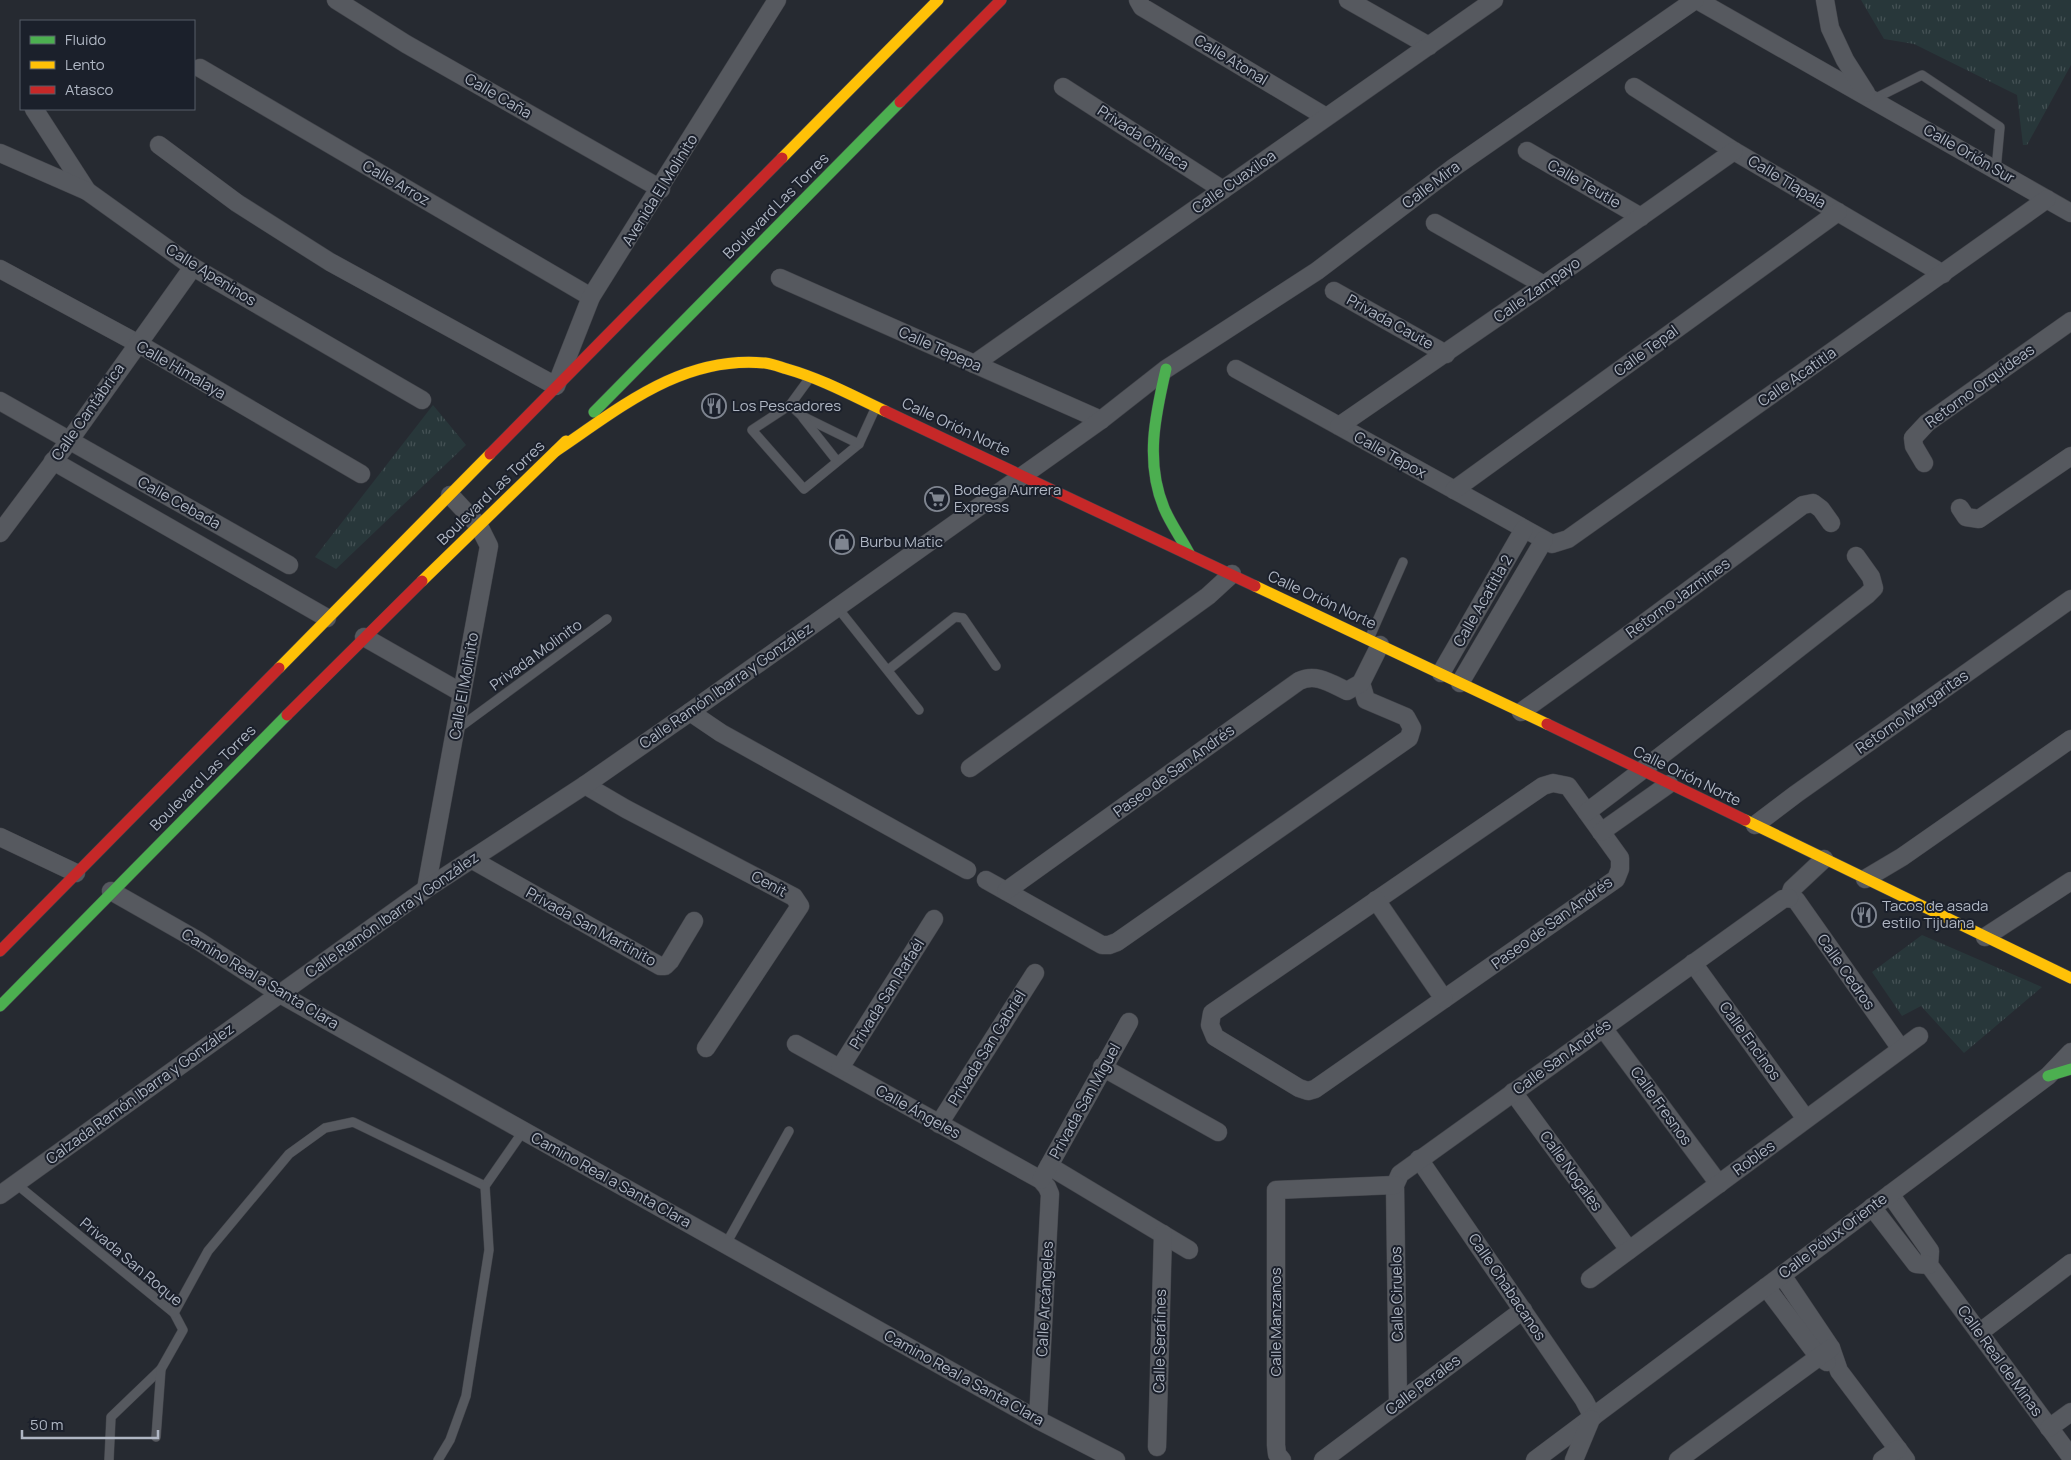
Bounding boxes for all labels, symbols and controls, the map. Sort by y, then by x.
legend [20,20,195,110]
text: Fluido [65,29,106,50]
street label: Calle Atonal [1191,29,1272,90]
text: Lento [65,54,105,75]
street label: Calle Caña [461,68,536,123]
text: Atasco [65,79,113,100]
street label: Privada Chilaca [1093,100,1193,175]
street label: Calle Orión Sur [1920,119,2019,188]
street label: Avenida El Molinito [617,130,702,250]
street label: Calle Cuaxiloa [1188,145,1280,218]
street label: Boulevard Las Torres [718,148,833,263]
street label: Calle Tlapala [1744,150,1830,213]
street label: Calle Teutle [1544,154,1625,213]
street label: Calle Arroz [359,155,434,210]
street label: Calle Mira [1397,156,1464,213]
street label: Calle Apeninos [162,238,260,311]
street label: Calle Zampayo [1489,252,1584,327]
street label: Privada Caute [1343,289,1438,354]
street label: Calle Tepal [1609,320,1682,381]
street label: Calle Tepepa [895,321,985,376]
street label: Calle Himalaya [133,335,230,404]
street label: Retorno Orquídeas [1921,339,2039,432]
street label: Calle Acatitla [1753,342,1840,411]
street label: Calle Cantábrica [46,359,129,465]
street label: Calle Orión Norte [899,392,1014,461]
restaurant icon: Los Pescadores [701,393,727,419]
place label: Los Pescadores [732,395,841,416]
street label: Calle Tepox [1350,426,1430,483]
street label: Boulevard Las Torres [432,436,549,550]
street label: Calle Cebada [134,471,224,534]
place label: Bodega Aurrera Express [954,479,1061,517]
supermarket icon: Bodega Aurrera Express [924,486,950,512]
shop icon: Burbu Matic [829,529,855,555]
place label: Burbu Matic [860,531,943,552]
street label: Calle Acatitla 2 [1448,551,1517,651]
street label: Retorno Jazmines [1621,553,1734,643]
street label: Calle Orión Norte [1265,565,1380,634]
street label: Privada Molinito [485,614,586,695]
street label: Calle Ramón Ibarra y González [635,618,817,754]
street label: Calle El Molinito [444,631,483,741]
street label: Retorno Margaritas [1851,665,1972,758]
street label: Paseo de San Andrés [1109,719,1239,822]
street label: Boulevard Las Torres [145,720,260,835]
street label: Calle Orión Norte [1630,740,1745,811]
street label: Calle Ramón Ibarra y González [301,847,483,983]
street label: Cenit [748,865,791,902]
street label: Paseo de San Andrés [1487,871,1617,974]
street label: Privada San Martinito [522,882,660,971]
place label: Tacos de asada estilo Tijuana [1882,895,1988,933]
restaurant icon: Tacos de asada estilo Tijuana [1851,902,1877,928]
street label: Camino Real a Santa Clara [178,923,343,1034]
street label: Calle Cedros [1813,930,1880,1014]
street label: Privada San Rafaél [844,934,929,1053]
street label: Privada San Gabriel [943,986,1030,1109]
street label: Calle Encinos [1715,997,1786,1084]
street label: Calle San Andrés [1508,1014,1615,1099]
street label: Calzada Ramón Ibarra y González [41,1018,238,1169]
street label: Privada San Miguel [1044,1039,1125,1162]
street label: Calle Fresnos [1626,1062,1697,1150]
street label: Calle Ángeles [872,1080,965,1144]
street label: Calle Nogales [1535,1126,1608,1215]
street label: Camino Real a Santa Clara [527,1127,695,1232]
street label: Robles [1728,1135,1779,1180]
street label: Calle Pólux Oriente [1774,1188,1891,1283]
street label: Privada San Roque [76,1212,187,1311]
street label: Calle Chabacanos [1464,1229,1551,1345]
street label: Calle Arcángeles [1031,1240,1058,1357]
street label: Calle Ciruelos [1385,1246,1408,1342]
street label: Calle Manzanos [1265,1267,1286,1377]
street label: Calle Serafines [1148,1289,1171,1393]
street label: Calle Real de Minas [1953,1301,2048,1421]
street label: Camino Real a Santa Clara [880,1325,1048,1430]
street label: Calle Perales [1381,1349,1465,1420]
scale bar [22,1408,159,1440]
text: 50 m [30,1414,64,1435]

